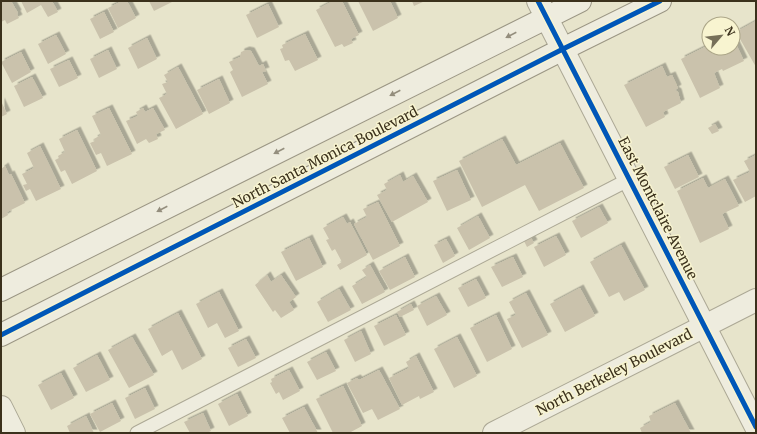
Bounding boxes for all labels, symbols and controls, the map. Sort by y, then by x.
north arrow [701,16,741,56]
text: N [722,24,738,39]
one-way arrow [506,32,517,39]
one-way arrow [389,90,401,97]
street label: North Santa Monica Boulevard [229,102,421,212]
street label: East Montclaire Avenue [614,134,702,282]
one-way arrow [273,148,285,155]
one-way arrow [157,206,168,213]
street label: North Berkeley Boulevard [533,324,696,419]

